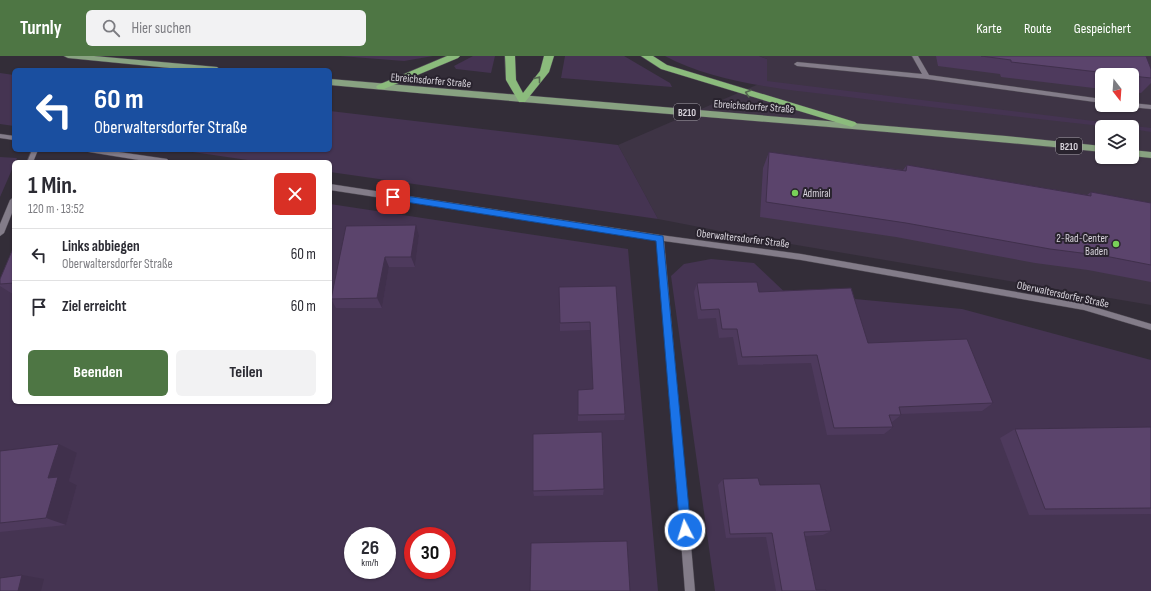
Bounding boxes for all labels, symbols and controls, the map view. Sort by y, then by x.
search box [86,10,366,46]
text: Turnly [20,17,62,40]
icon: search [100,17,122,39]
text: Hier suchen [132,19,191,38]
text: Karte [976,20,1002,37]
text: Route [1024,20,1052,37]
text: Gespeichert [1074,20,1131,37]
north arrow [1095,68,1139,112]
map controls [1095,68,1139,164]
street label: Ebreichsdorfer Straße [390,71,472,90]
one-way arrow [534,77,541,84]
text: 60 m [94,83,143,116]
icon: left [28,84,80,136]
one-way arrow [744,89,751,98]
street label: Ebreichsdorfer Straße [713,97,795,116]
road number: B210 [674,104,700,120]
text: Oberwaltersdorfer Straße [94,117,247,138]
button: layers [1095,120,1139,164]
road number: B210 [1056,138,1082,154]
text: 1 Min. [28,171,77,200]
button: close [274,173,316,215]
pin [376,180,410,214]
icon: arrive [382,186,404,208]
place label: Admiral [802,187,831,200]
marker: Admiral [790,188,800,198]
text: 120 m · 13:52 [28,201,84,217]
street label: Oberwaltersdorfer Straße [696,226,790,251]
place label: 2-Rad-Center Baden [1056,232,1108,258]
text: Links abbiegen [62,237,140,256]
marker: 2-Rad-Center Baden [1111,239,1121,249]
icon: left [28,244,50,266]
text: 60 m [291,245,316,264]
text: Oberwaltersdorfer Straße [62,256,173,272]
street label: Oberwaltersdorfer Straße [1016,278,1110,311]
icon: arrive [28,296,50,318]
text: Ziel erreicht [62,297,126,316]
text: 60 m [291,297,316,316]
button: Beenden [28,350,168,396]
button: Teilen [176,350,316,396]
position arrow [664,509,706,551]
speed limit sign: 30 [404,527,456,579]
text: 26 [361,536,379,560]
text: km/h [361,557,379,569]

